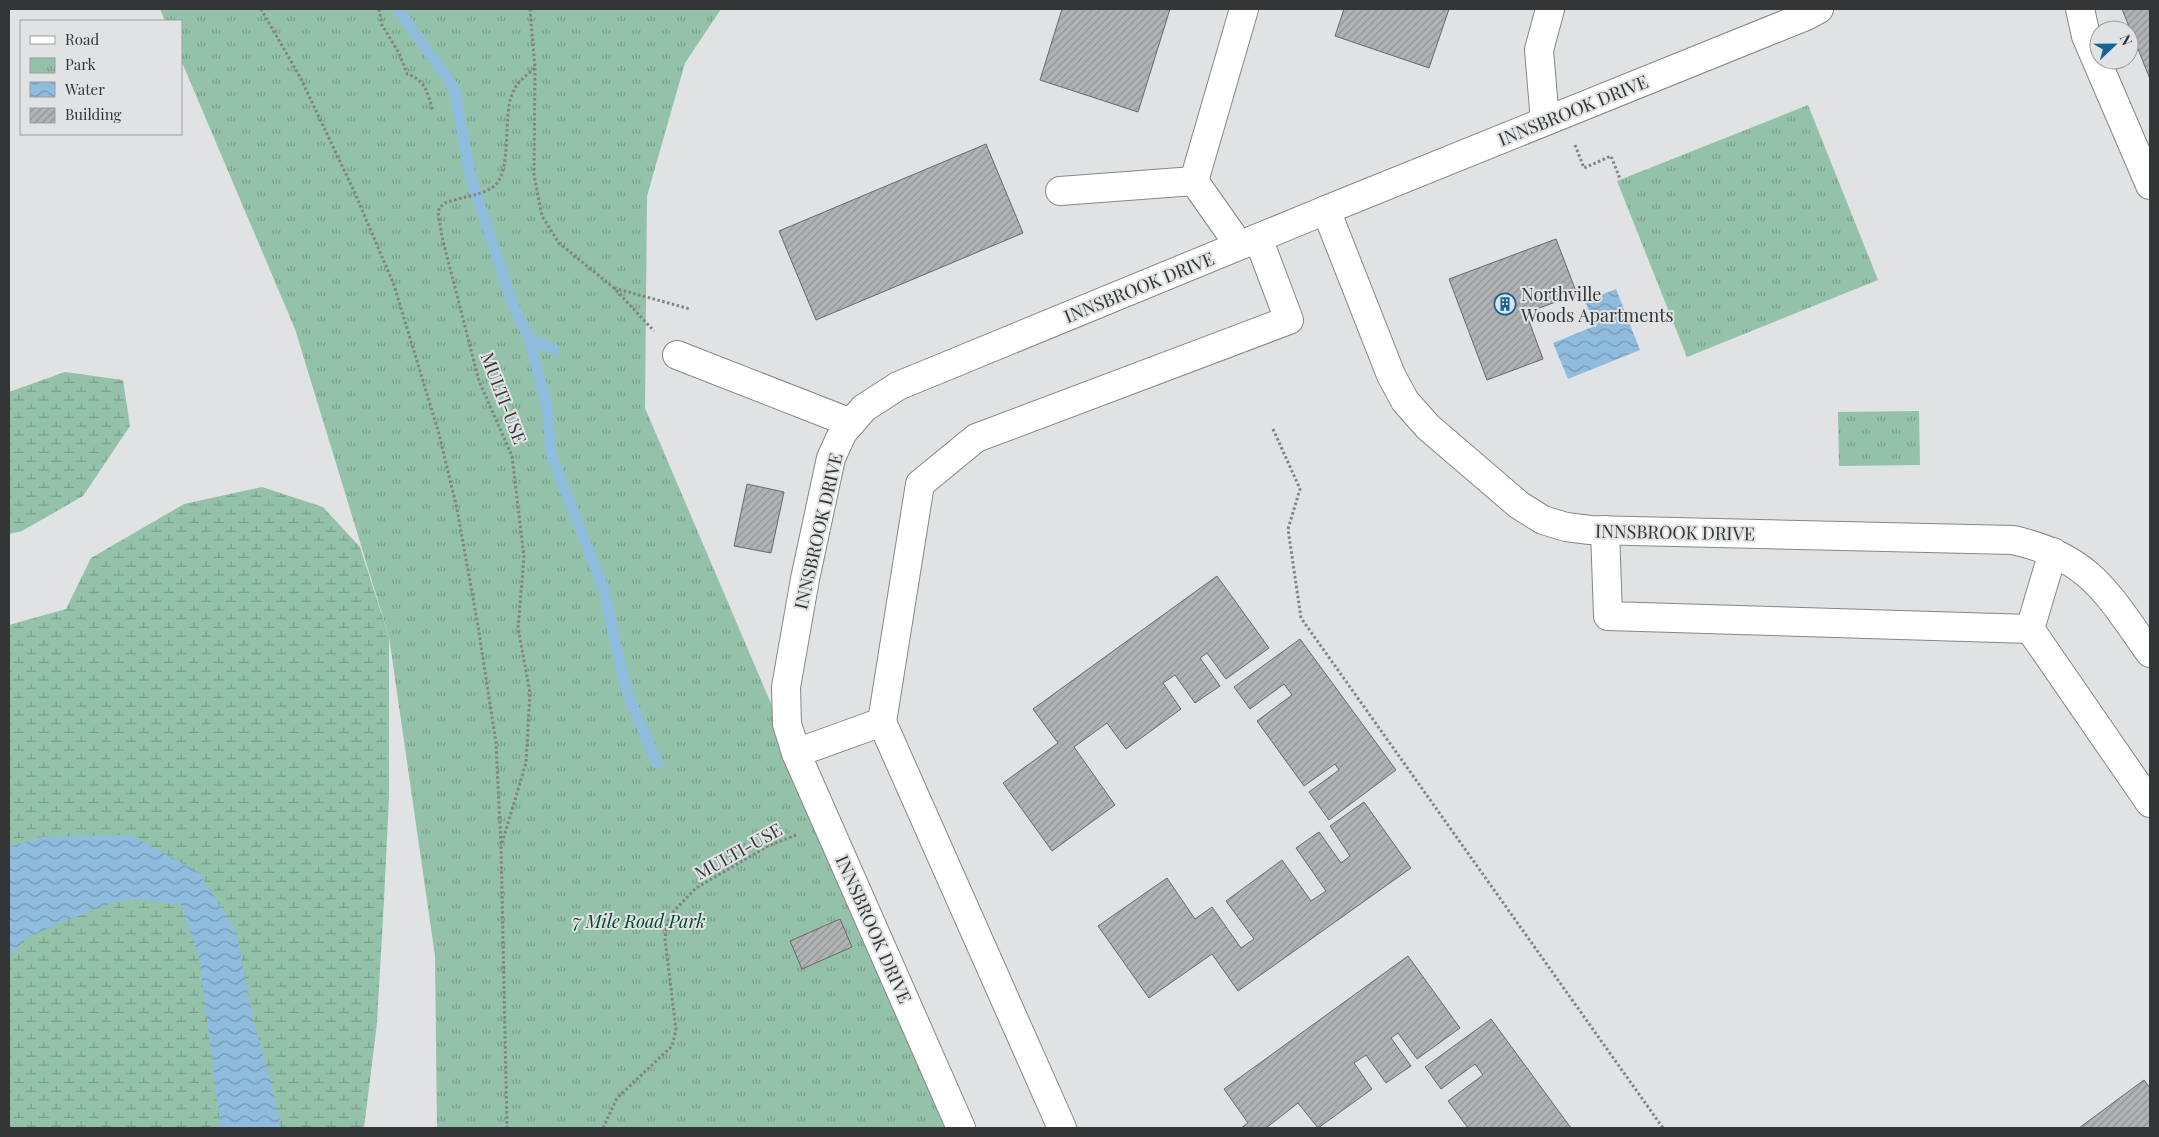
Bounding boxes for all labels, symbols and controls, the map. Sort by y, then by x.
legend [20,20,182,135]
north arrow [2089,20,2139,70]
text: Road [65,29,99,49]
text: N [2116,32,2137,48]
text: Park [65,54,97,74]
street label: INNSBROOK DRIVE [1494,69,1652,151]
text: Water [64,79,105,99]
text: Building [65,104,122,124]
street label: INNSBROOK DRIVE [1060,246,1218,328]
place label: Northville Woods Apartments [1520,282,1674,327]
building icon: Northville Woods Apartments [1493,292,1517,316]
street label: MULTI-USE [476,349,532,447]
street label: INNSBROOK DRIVE [788,450,848,612]
street label: INNSBROOK DRIVE [1595,519,1755,545]
street label: MULTI-USE [690,817,786,885]
street label: INNSBROOK DRIVE [831,851,917,1007]
park label: 7 Mile Road Park [573,909,705,933]

